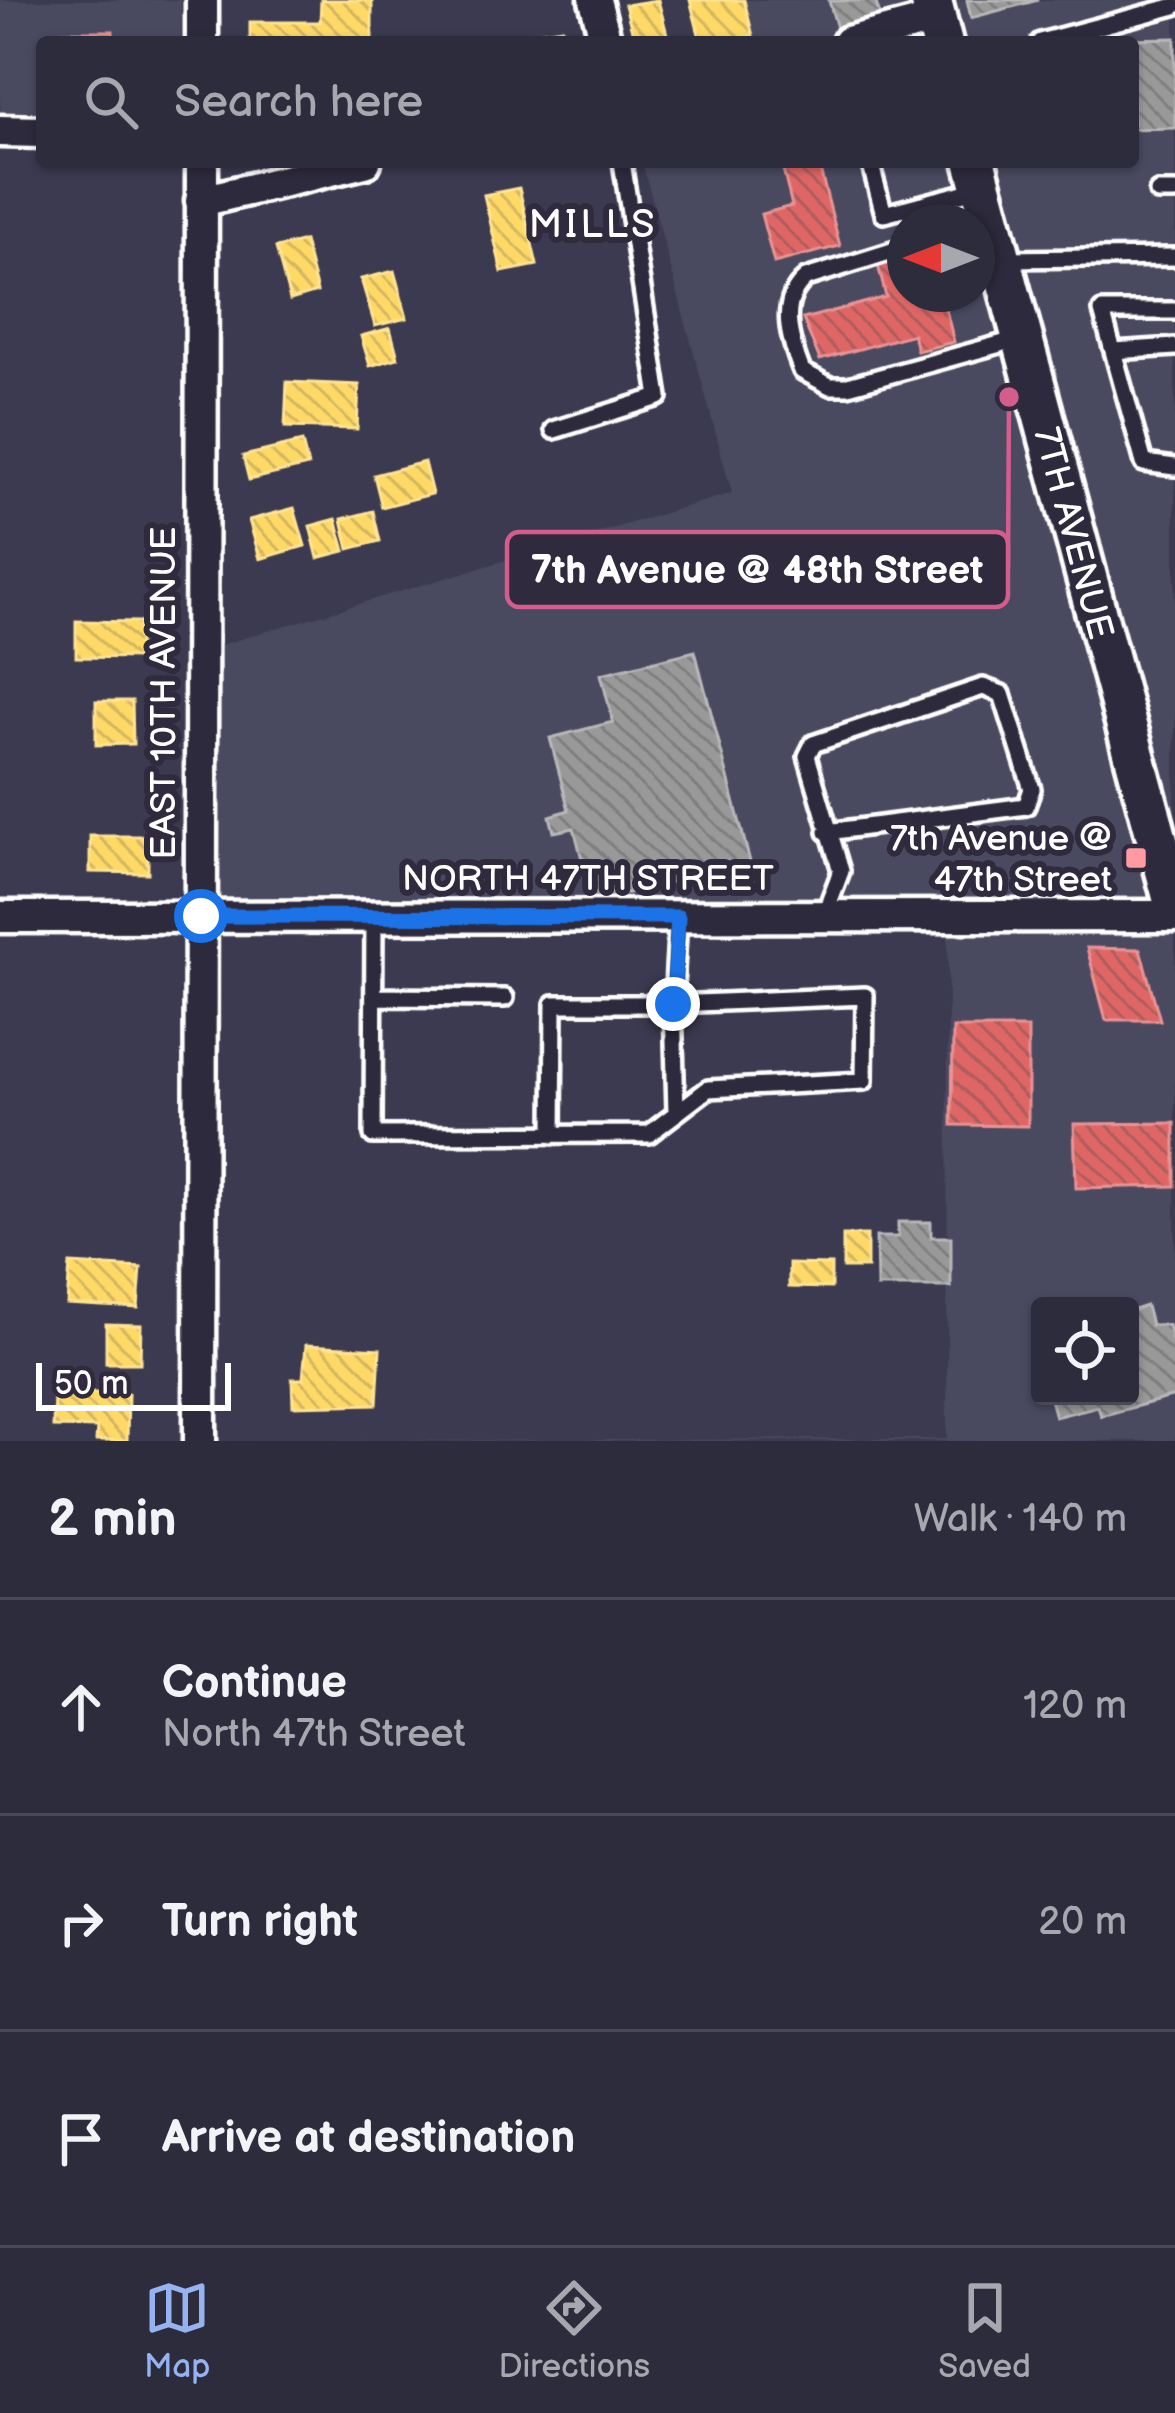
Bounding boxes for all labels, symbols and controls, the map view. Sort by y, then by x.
search box [36,36,1139,168]
icon: search [78,69,144,135]
text: Search here [174,75,423,130]
district label: MILLS [528,202,658,249]
north arrow [887,204,995,312]
street label: 7TH AVENUE [1023,423,1121,644]
street label: EAST 10TH AVENUE [143,526,186,860]
callout: 7th Avenue @ 48th Street [507,532,1008,607]
text: 7th Avenue @ 48th Street [531,548,983,595]
place label: 7th Avenue @ 47th Street [890,818,1112,902]
marker: 7th Avenue @ 47th Street [1123,845,1149,871]
street label: NORTH 47TH STREET [402,858,774,901]
route start [174,889,228,943]
route end [646,977,700,1031]
map controls [1031,1297,1139,1405]
button: locate [1031,1297,1139,1405]
scale bar [36,1357,231,1410]
text: 50 m [54,1364,129,1404]
text: 2 min [48,1489,177,1550]
text: Walk · 140 m [914,1496,1127,1543]
text: Continue [162,1656,347,1711]
icon: ahead [48,1674,114,1740]
text: 120 m [1023,1683,1127,1730]
text: North 47th Street [162,1711,465,1758]
icon: right [48,1890,114,1956]
text: Turn right [162,1895,358,1950]
text: 20 m [1038,1899,1127,1946]
icon: arrive [48,2106,114,2172]
text: Arrive at destination [162,2111,575,2166]
tab: Map [144,2275,210,2387]
tab: Directions [499,2275,650,2387]
tab: Saved [938,2275,1031,2387]

